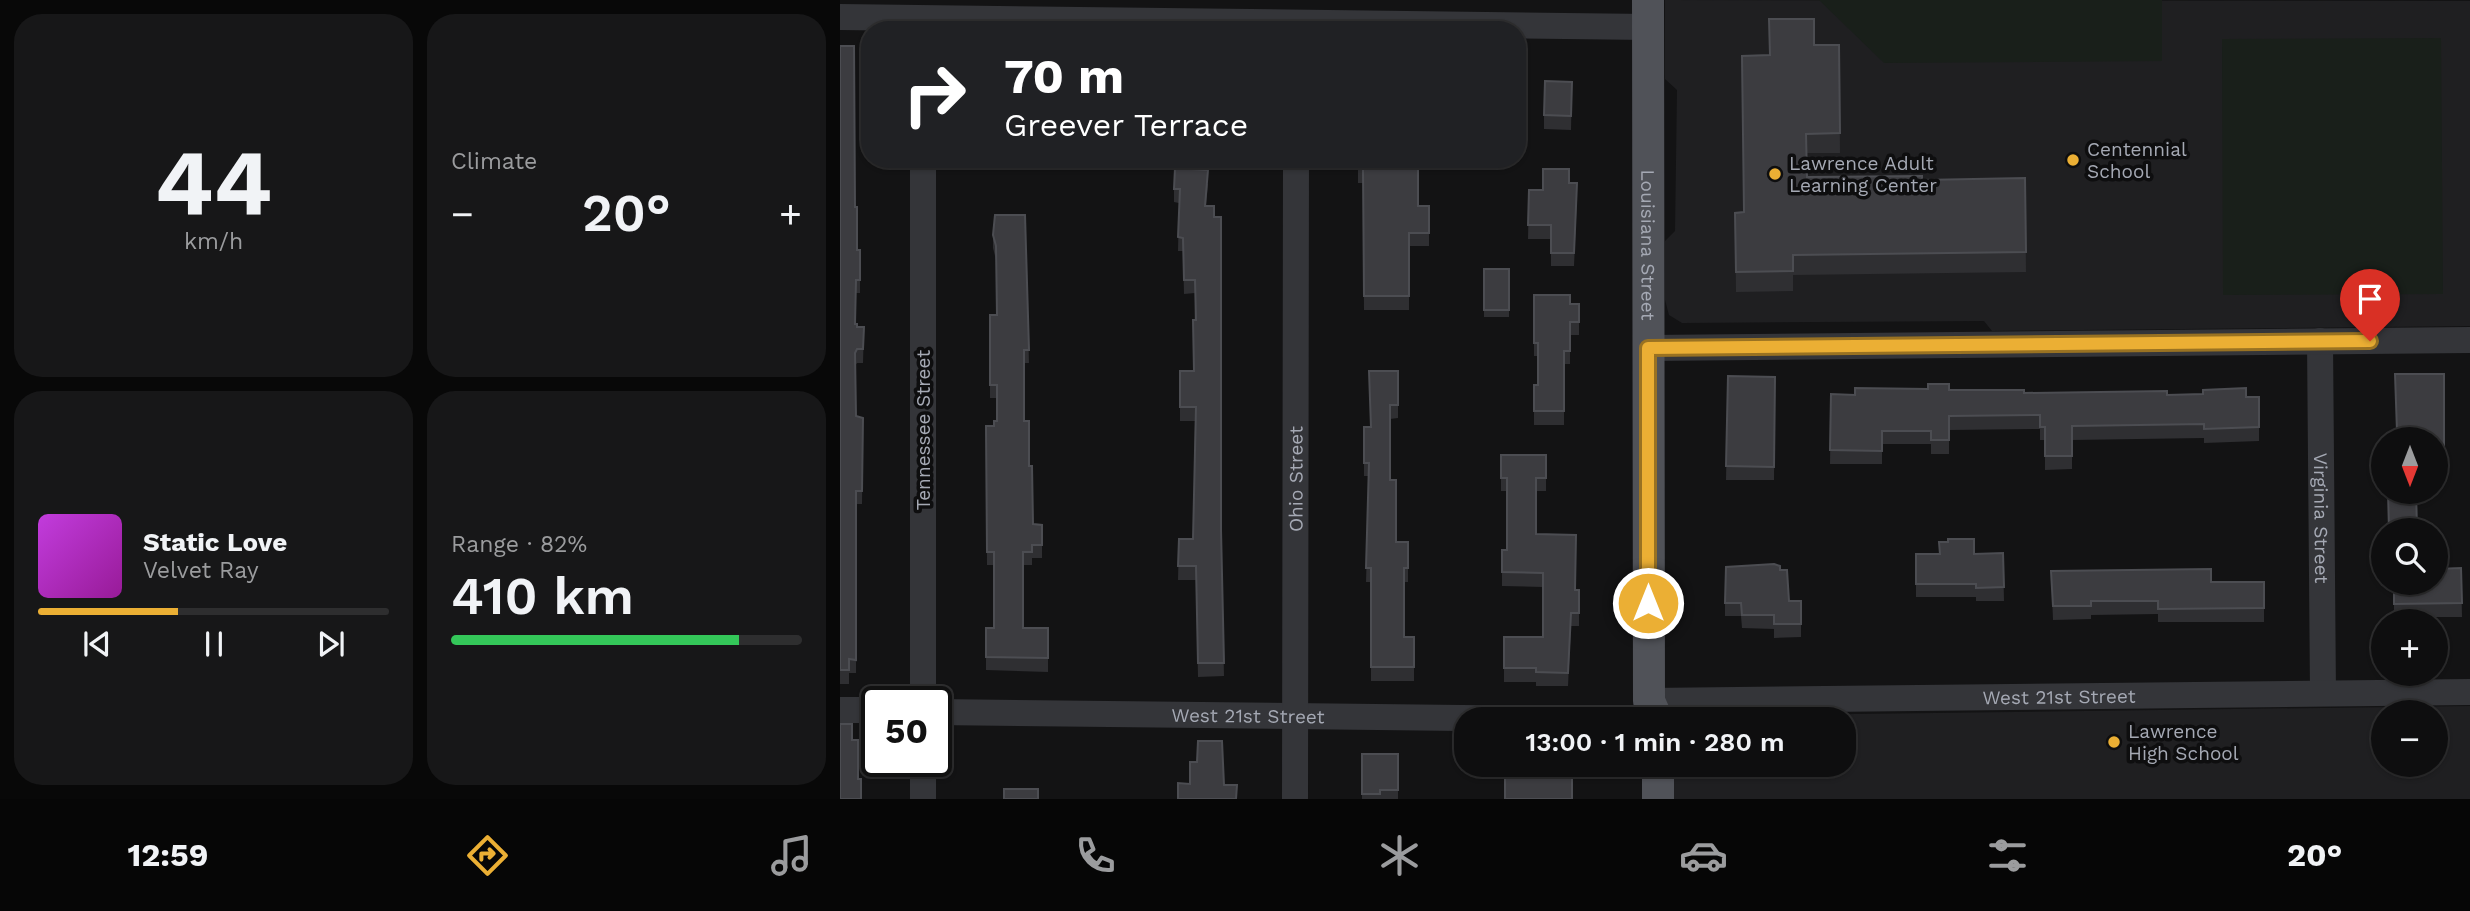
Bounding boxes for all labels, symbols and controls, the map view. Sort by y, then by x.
text: 70 m [1004,47,1124,105]
icon: right [889,49,980,140]
text: Greever Terrace [1004,106,1248,144]
text: 44 [155,129,272,236]
place label: Centennial School [2087,138,2187,183]
text: Climate [451,148,537,175]
place label: Lawrence Adult Learning Center [1789,152,1937,197]
marker: Centennial School [2065,152,2081,168]
marker: Lawrence Adult Learning Center [1767,166,1783,182]
street label: Louisiana Street [1637,170,1660,321]
text: 20° [582,183,671,244]
text: − [451,192,474,236]
text: + [779,192,802,236]
text: km/h [184,228,243,255]
pin [2340,269,2400,341]
icon: arrive [2351,280,2389,318]
street label: Tennessee Street [912,350,935,510]
street label: Ohio Street [1284,426,1307,532]
north arrow [2371,427,2448,504]
map controls [2371,427,2448,777]
street label: Virginia Street [2309,453,2334,583]
button: search [2371,518,2448,595]
text: Static Love [143,527,287,557]
text: Range · 82% [451,531,587,558]
text: Velvet Ray [143,557,259,584]
text: 410 km [451,566,634,627]
position arrow [1611,566,1685,640]
button: + [2371,609,2448,686]
icon: previous [78,625,116,663]
icon: pause [195,625,233,663]
icon: next [312,625,350,663]
street label: West 21st Street [1982,684,2136,709]
speed limit sign: 50 [861,686,952,777]
button: − [2371,700,2448,777]
street label: West 21st Street [1171,703,1325,728]
place label: Lawrence High School [2128,720,2239,765]
text: 13:00 · 1 min · 280 m [1525,727,1785,757]
marker: Lawrence High School [2106,734,2122,750]
icon: directions [463,831,512,880]
icon: music [767,831,816,880]
icon: phone [1071,831,1120,880]
icon: climate [1375,831,1424,880]
icon: car [1679,831,1728,880]
icon: filters [1983,831,2032,880]
text: 12:59 [127,836,208,874]
text: 20° [2287,836,2342,874]

